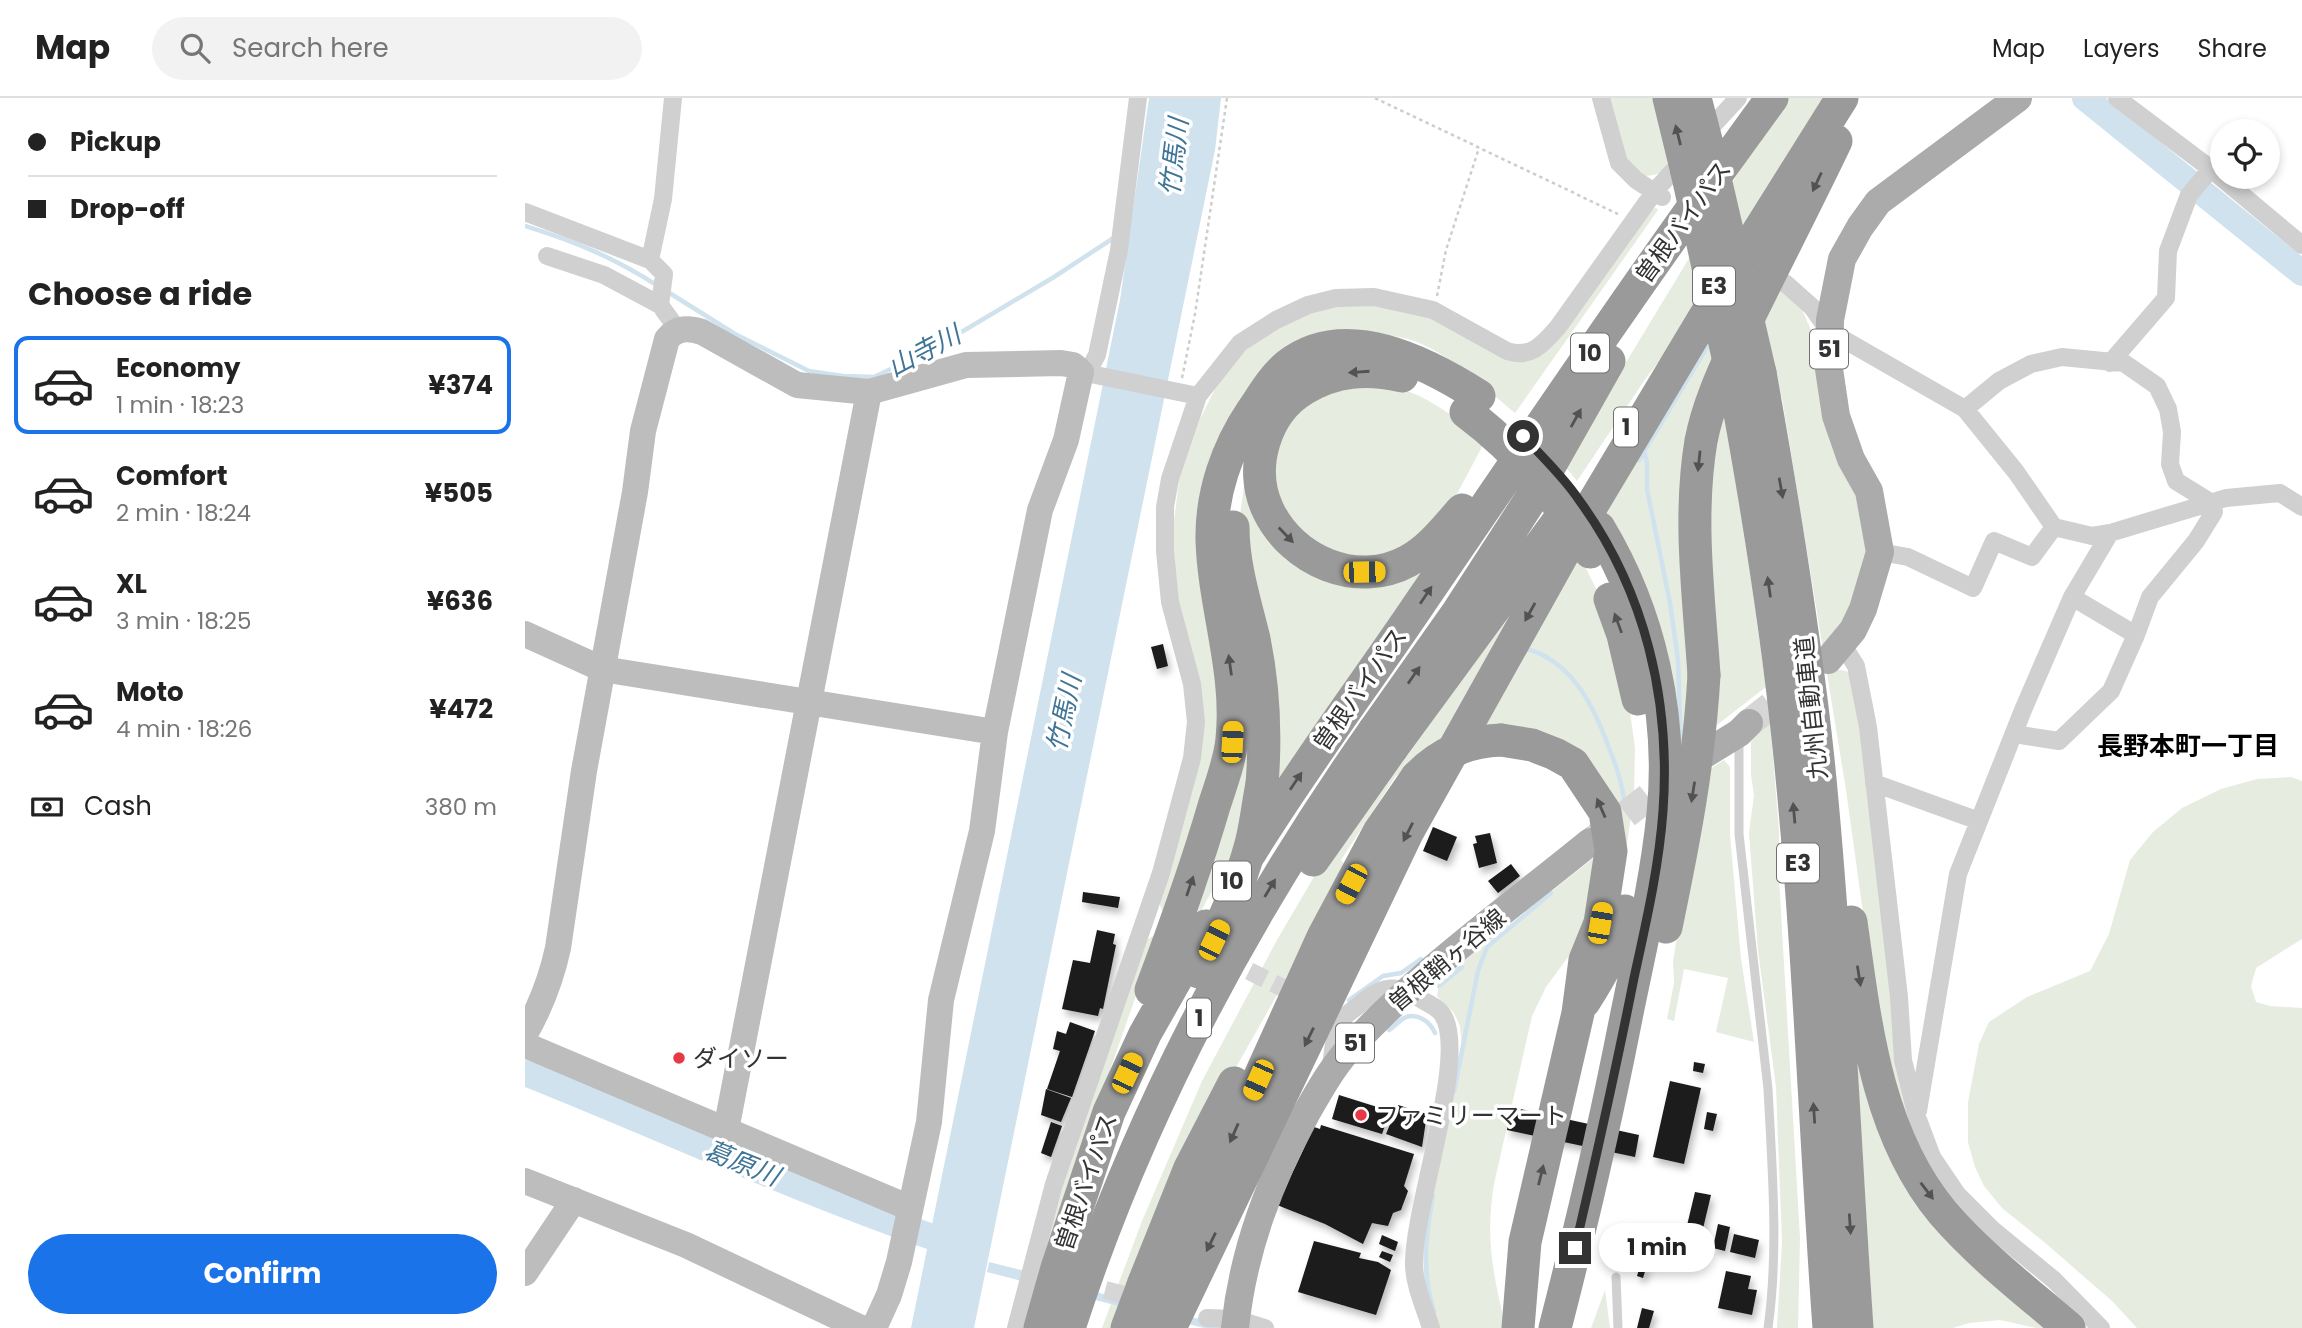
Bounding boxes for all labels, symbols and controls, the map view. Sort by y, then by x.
search box [152,17,642,80]
text: Map [35,24,110,71]
icon: search [176,29,214,67]
text: Search here [232,30,389,66]
text: Map [1992,32,2045,65]
text: Layers [2083,32,2159,65]
text: Share [2197,32,2267,65]
water label: 竹馬川 [1151,113,1197,198]
map controls [2210,119,2280,189]
button: locate [2210,119,2280,189]
text: Pickup [70,124,161,160]
one-way arrow [1672,124,1683,146]
street label: 曽根バイパス [1627,154,1739,290]
one-way arrow [1811,172,1823,192]
text: Drop-off [70,191,185,227]
road number: E3 [1693,266,1735,306]
text: Choose a ride [28,271,252,316]
water label: 山寺川 [881,315,970,385]
road number: 51 [1810,330,1848,368]
road number: 10 [1571,334,1609,372]
text: Economy [116,350,240,386]
icon: car [32,354,95,417]
text: ¥374 [428,367,493,403]
one-way arrow [1348,367,1370,378]
text: 1 min · 18:23 [116,389,244,421]
road number: 1 [1614,408,1638,446]
one-way arrow [1570,409,1582,428]
route start [1507,420,1539,452]
one-way arrow [1694,450,1705,472]
text: Comfort [116,458,228,494]
icon: car [32,462,95,525]
text: ¥505 [425,475,493,511]
one-way arrow [1775,477,1786,499]
text: 2 min · 18:24 [116,497,251,529]
one-way arrow [1277,526,1293,543]
car [1343,561,1386,583]
text: XL [116,566,147,602]
icon: car [32,570,95,633]
one-way arrow [1763,576,1774,598]
text: ¥636 [427,583,493,619]
one-way arrow [1419,585,1432,604]
one-way arrow [1524,602,1536,621]
text: 3 min · 18:25 [116,605,251,637]
one-way arrow [1613,612,1624,633]
street label: 曽根バイパス [1305,621,1415,757]
street label: 九州自動車道 [1787,635,1835,781]
one-way arrow [1224,654,1235,676]
one-way arrow [1407,666,1421,684]
water label: 竹馬川 [1038,668,1090,755]
text: Moto [116,674,184,710]
icon: car [32,678,95,741]
text: ¥472 [429,691,493,727]
text: 4 min · 18:26 [116,713,252,745]
car [1221,720,1244,764]
district label: 長野本町一丁目 [2097,728,2279,764]
one-way arrow [1289,772,1302,791]
one-way arrow [1687,781,1698,803]
icon: cash [28,788,66,826]
text: Cash [84,788,152,824]
text: 380 m [425,791,497,823]
one-way arrow [1595,798,1607,818]
one-way arrow [1788,802,1799,824]
one-way arrow [1402,822,1414,842]
road number: E3 [1777,844,1819,883]
car [1332,861,1371,907]
road number: 10 [1213,862,1251,901]
one-way arrow [1184,876,1195,897]
one-way arrow [1264,878,1276,897]
car [1587,900,1614,946]
street label: 曽根鞘ヶ谷線 [1381,901,1513,1019]
car [1196,917,1233,963]
one-way arrow [1854,965,1865,987]
road number: 1 [1187,998,1211,1037]
road number: 51 [1336,1024,1374,1062]
one-way arrow [1304,1027,1315,1047]
place label: ダイソー [693,1042,789,1075]
marker: ダイソー [671,1050,687,1066]
car [1109,1050,1146,1096]
car [1240,1057,1277,1103]
place label: ファミリーマート [1375,1099,1567,1132]
one-way arrow [1808,1102,1819,1124]
marker: ファミリーマート [1353,1107,1369,1123]
street label: 曽根バイパス [1047,1109,1125,1255]
one-way arrow [1228,1123,1240,1143]
water label: 葛原川 [699,1132,788,1195]
one-way arrow [1536,1164,1547,1186]
one-way arrow [1919,1182,1933,1200]
one-way arrow [1845,1213,1856,1235]
callout: 1 min [1599,1224,1715,1272]
text: 1 min [1627,1231,1687,1263]
one-way arrow [1206,1232,1217,1252]
route end [1559,1232,1591,1264]
button: Confirm [28,1234,497,1314]

